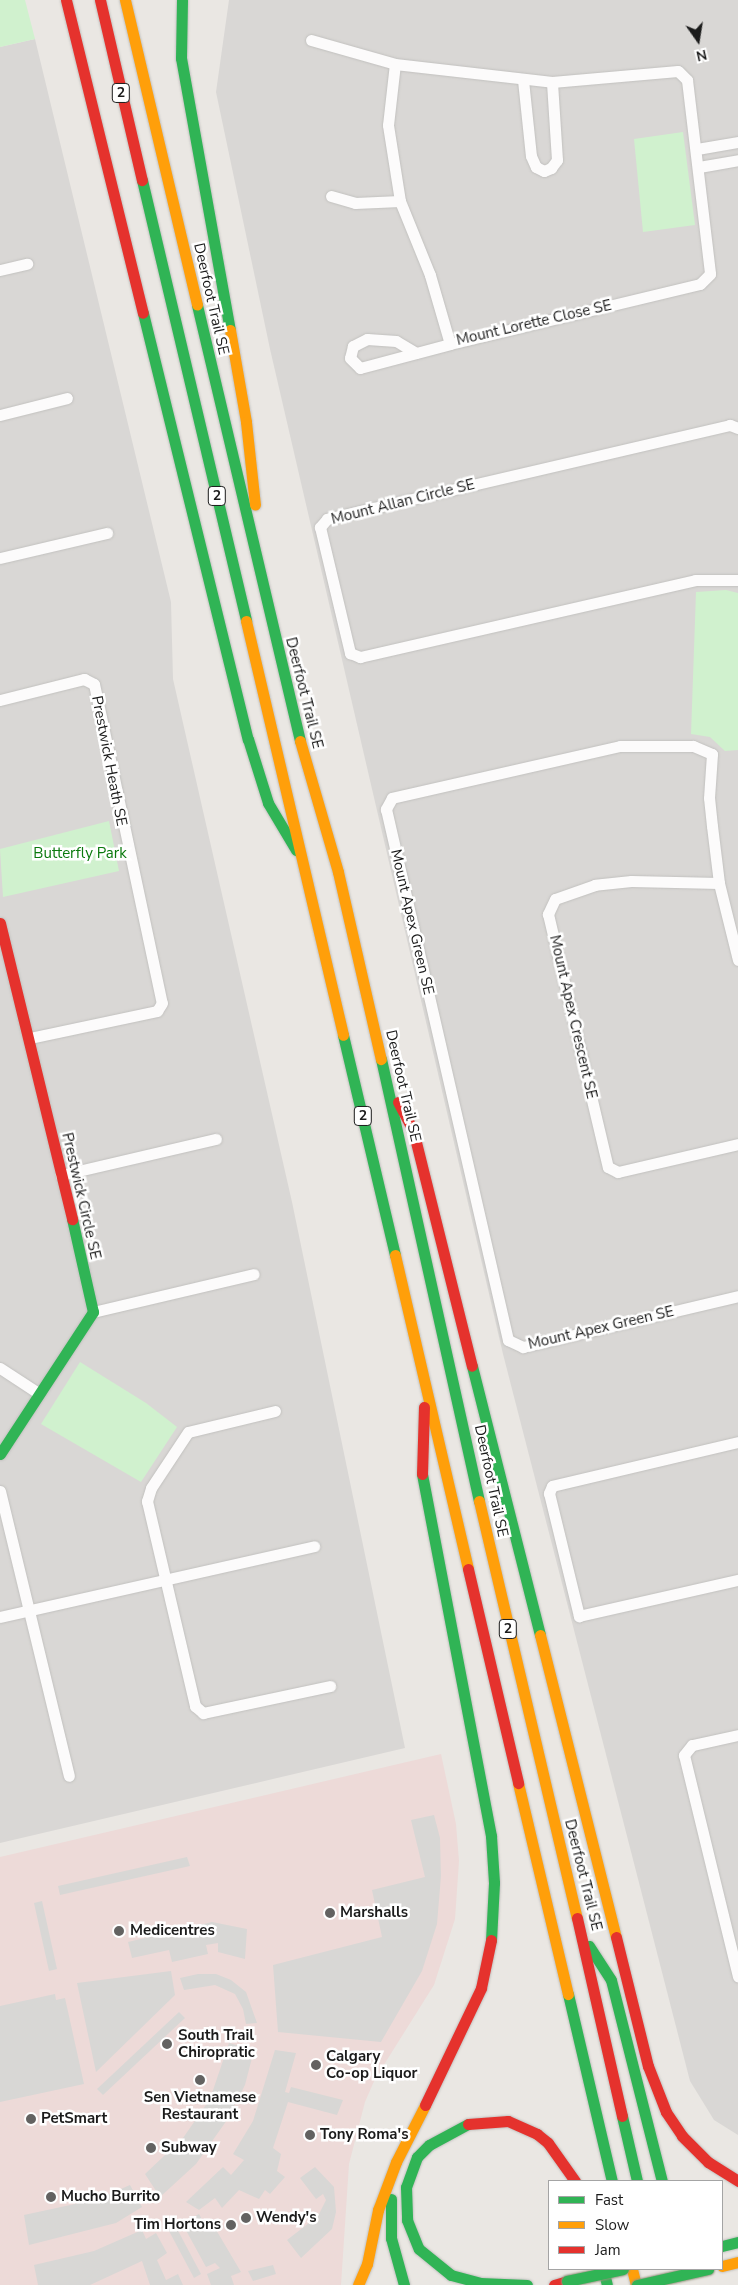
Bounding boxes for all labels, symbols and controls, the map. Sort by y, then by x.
north arrow [673,15,723,65]
text: N [694,45,709,66]
road number: 2 [111,82,131,105]
street label: Deerfoot Trail SE [189,241,233,357]
street label: Mount Lorette Close SE [455,296,613,350]
street label: Mount Allan Circle SE [329,475,477,529]
road number: 2 [207,484,227,508]
street label: Deerfoot Trail SE [281,635,327,751]
street label: Prestwick Heath SE [88,694,130,828]
park label: Butterfly Park [33,845,127,863]
street label: Mount Apex Green SE [386,847,438,997]
street label: Mount Apex Crescent SE [545,933,601,1101]
street label: Deerfoot Trail SE [381,1028,425,1144]
road number: 2 [353,1104,373,1128]
street label: Prestwick Circle SE [58,1131,104,1261]
street label: Mount Apex Green SE [526,1302,676,1354]
street label: Deerfoot Trail SE [470,1423,512,1539]
road number: 2 [498,1618,518,1640]
street label: Deerfoot Trail SE [560,1817,606,1933]
place label: Marshalls [340,1904,408,1922]
marker: Marshalls [324,1907,336,1919]
place label: Medicentres [130,1922,215,1940]
marker: Medicentres [112,1924,126,1938]
place label: South Trail Chiropratic [178,2026,255,2061]
marker: South Trail Chiropratic [160,2037,174,2051]
place label: Calgary Co-op Liquor [326,2047,417,2082]
marker: Calgary Co-op Liquor [310,2059,322,2071]
marker: Sen Vietnamese Restaurant [194,2074,206,2086]
place label: Sen Vietnamese Restaurant [144,2088,256,2123]
place label: PetSmart [41,2110,107,2128]
marker: PetSmart [25,2113,37,2125]
place label: Tony Roma's [320,2126,408,2144]
marker: Tony Roma's [304,2129,316,2141]
place label: Subway [161,2139,217,2157]
marker: Subway [145,2142,157,2154]
legend [548,2180,723,2270]
place label: Mucho Burrito [61,2188,160,2206]
text: Fast [595,2190,623,2210]
marker: Mucho Burrito [45,2191,57,2203]
place label: Wendy's [256,2209,316,2227]
marker: Wendy's [240,2212,252,2224]
text: Slow [595,2215,629,2235]
place label: Tim Hortons [134,2216,221,2234]
marker: Tim Hortons [225,2219,237,2231]
text: Jam [595,2240,621,2260]

